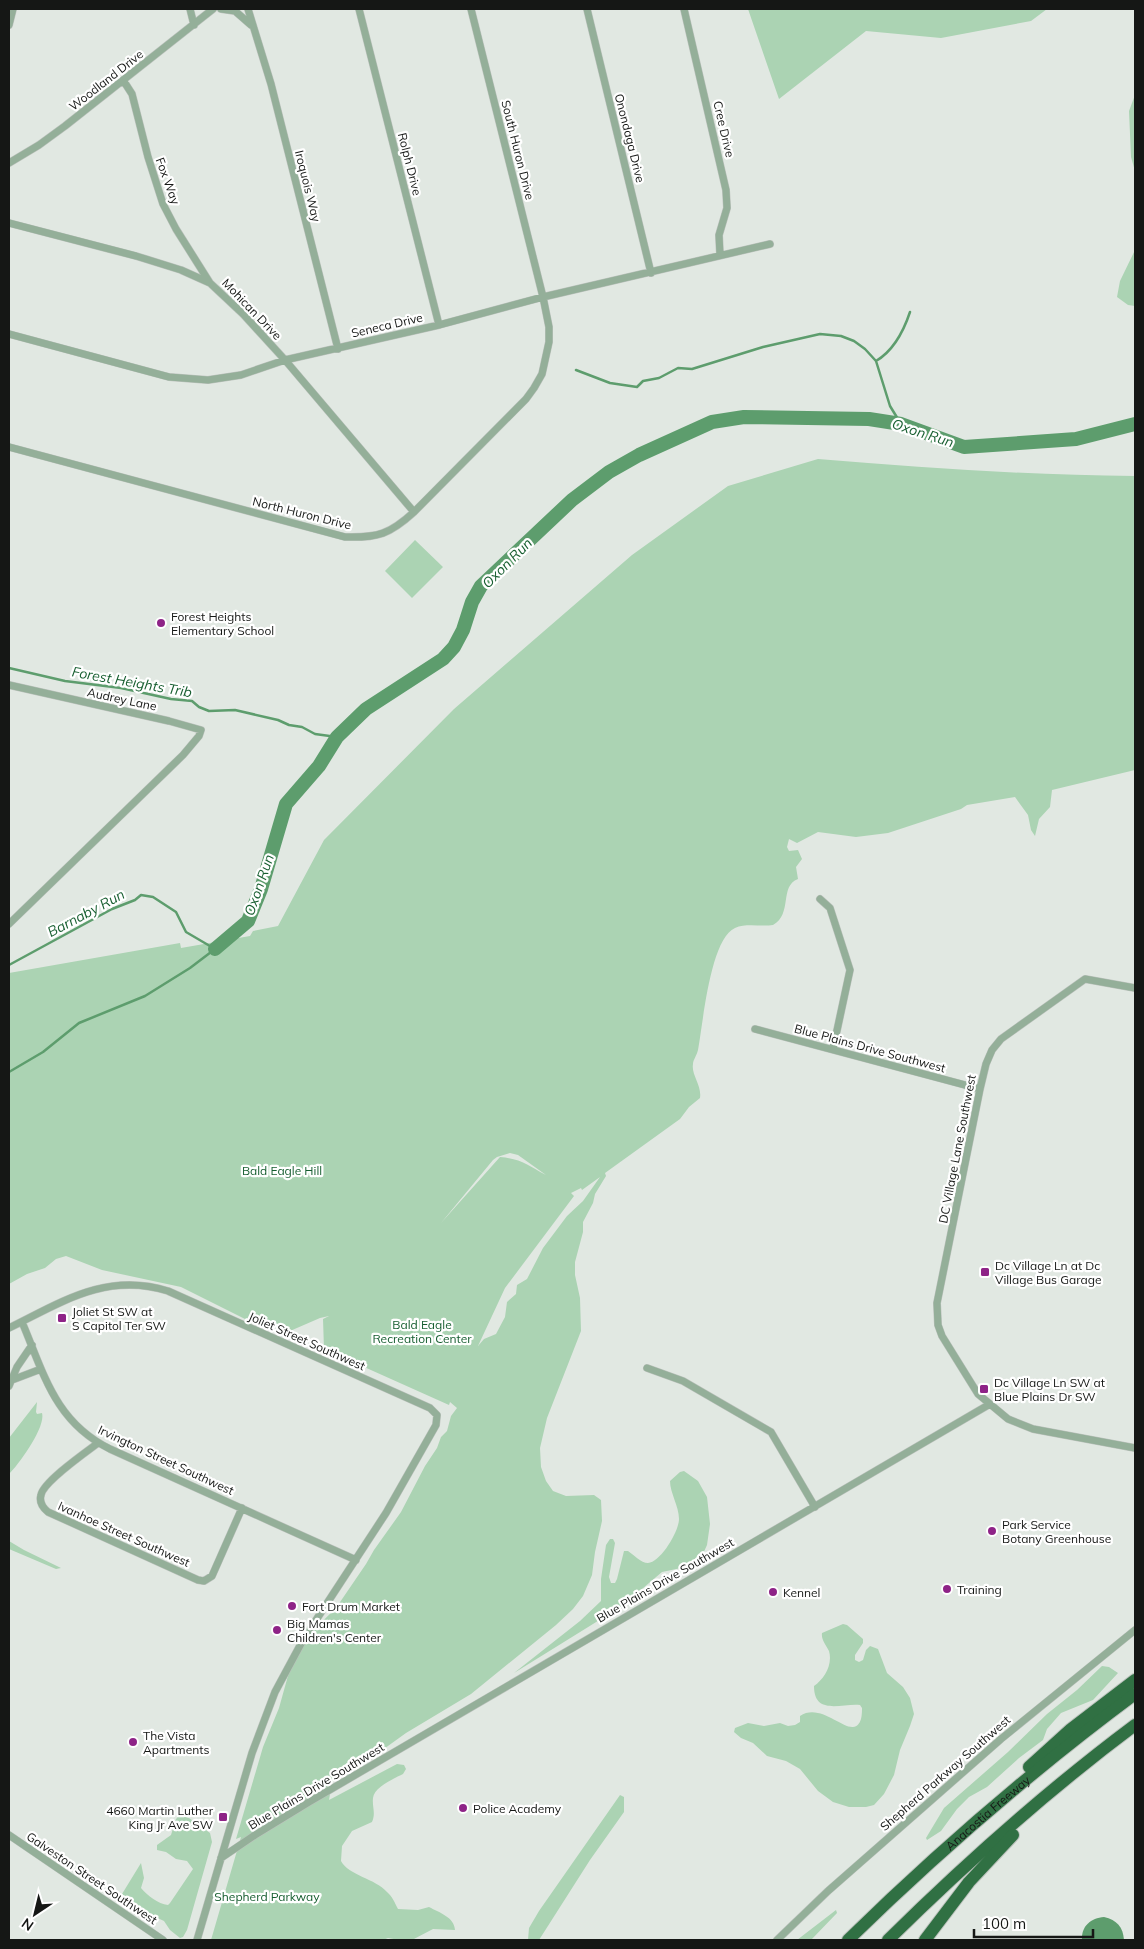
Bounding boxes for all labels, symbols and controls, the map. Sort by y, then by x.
street label: Woodland Drive [66,46,146,114]
street label: Onondaga Drive [612,92,648,184]
street label: South Huron Drive [498,99,538,201]
street label: Cree Drive [710,99,738,159]
street label: Rolph Drive [395,131,425,197]
street label: Iroquois Way [292,149,324,224]
street label: Fox Way [153,155,184,207]
street label: Mohican Drive [219,275,285,343]
street label: Seneca Drive [350,310,424,340]
water label: Oxon Run [890,415,956,451]
street label: North Huron Drive [251,493,353,533]
water label: Oxon Run [478,534,536,592]
place label: Forest Heights Elementary School [171,609,274,638]
marker: Forest Heights Elementary School [155,617,167,629]
water label: Forest Heights Trib [71,663,193,701]
street label: Audrey Lane [86,684,158,714]
water label: Oxon Run [240,852,278,918]
water label: Barnaby Run [44,885,128,941]
street label: Blue Plains Drive Southwest [793,1021,947,1075]
street label: DC Village Lane Southwest [935,1073,979,1225]
park label: Bald Eagle Hill [242,1163,322,1178]
place label: Dc Village Ln at Dc Village Bus Garage [995,1258,1101,1287]
marker: Dc Village Ln at Dc Village Bus Garage [979,1266,991,1278]
place label: Joliet St SW at S Capitol Ter SW [72,1304,166,1333]
street label: Joliet Street Southwest [246,1309,368,1373]
marker: Joliet St SW at S Capitol Ter SW [56,1312,68,1324]
park label: Bald Eagle Recreation Center [372,1317,472,1346]
place label: Dc Village Ln SW at Blue Plains Dr SW [994,1375,1105,1404]
marker: Dc Village Ln SW at Blue Plains Dr SW [978,1383,990,1395]
street label: Irvington Street Southwest [96,1422,236,1498]
street label: Ivanhoe Street Southwest [56,1498,192,1570]
place label: Park Service Botany Greenhouse [1002,1517,1111,1546]
marker: Park Service Botany Greenhouse [986,1525,998,1537]
street label: Blue Plains Drive Southwest [594,1535,736,1625]
place label: Training [957,1582,1002,1597]
marker: Training [941,1583,953,1595]
place label: Kennel [783,1585,820,1600]
marker: Kennel [767,1586,779,1598]
place label: Fort Drum Market [302,1599,400,1614]
marker: Fort Drum Market [286,1600,298,1612]
place label: Big Mamas Children's Center [287,1616,382,1645]
marker: Big Mamas Children's Center [271,1624,283,1636]
street label: Shepherd Parkway Southwest [877,1712,1013,1834]
place label: The Vista Apartments [143,1728,209,1757]
marker: The Vista Apartments [127,1736,139,1748]
street label: Blue Plains Drive Southwest [245,1739,387,1833]
street label: Anacostia Freeway [942,1772,1033,1853]
place label: Police Academy [473,1801,562,1816]
marker: Police Academy [457,1802,469,1814]
place label: 4660 Martin Luther King Jr Ave SW [106,1803,214,1832]
marker: 4660 Martin Luther King Jr Ave SW [217,1811,229,1823]
street label: Galveston Street Southwest [24,1829,160,1927]
north arrow [10,1889,60,1939]
park label: Shepherd Parkway [214,1889,320,1904]
scale bar [974,1906,1093,1938]
text: N [18,1914,37,1935]
text: 100 m [982,1914,1026,1933]

